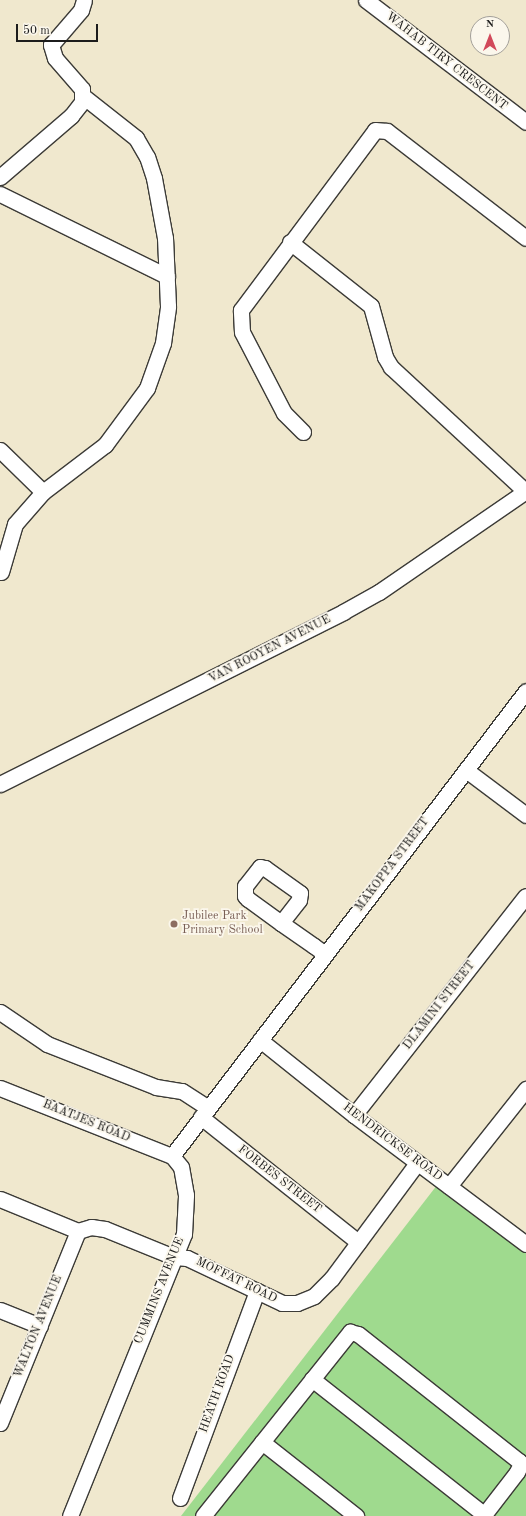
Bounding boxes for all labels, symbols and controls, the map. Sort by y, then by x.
street label: WAHAB TIRY CRESCENT [382,10,510,114]
scale bar [18,16,100,42]
north arrow [470,16,510,56]
text: 50 m [23,25,50,37]
street label: VAN ROOYEN AVENUE [207,613,333,687]
street label: MAKOPPA STREET [353,815,433,915]
place label: Jubilee Park Primary School [182,910,263,938]
marker: Jubilee Park Primary School [169,919,179,929]
street label: DLAMINI STREET [401,959,479,1053]
street label: BAATJES ROAD [40,1098,132,1146]
street label: HENDRICKSE ROAD [339,1101,445,1185]
street label: FORBES STREET [234,1143,324,1217]
street label: CUMMINS AVENUE [132,1235,188,1347]
street label: MOFFAT ROAD [193,1255,279,1307]
street label: WALTON AVENUE [12,1274,66,1380]
street label: HEATH ROAD [197,1353,239,1435]

